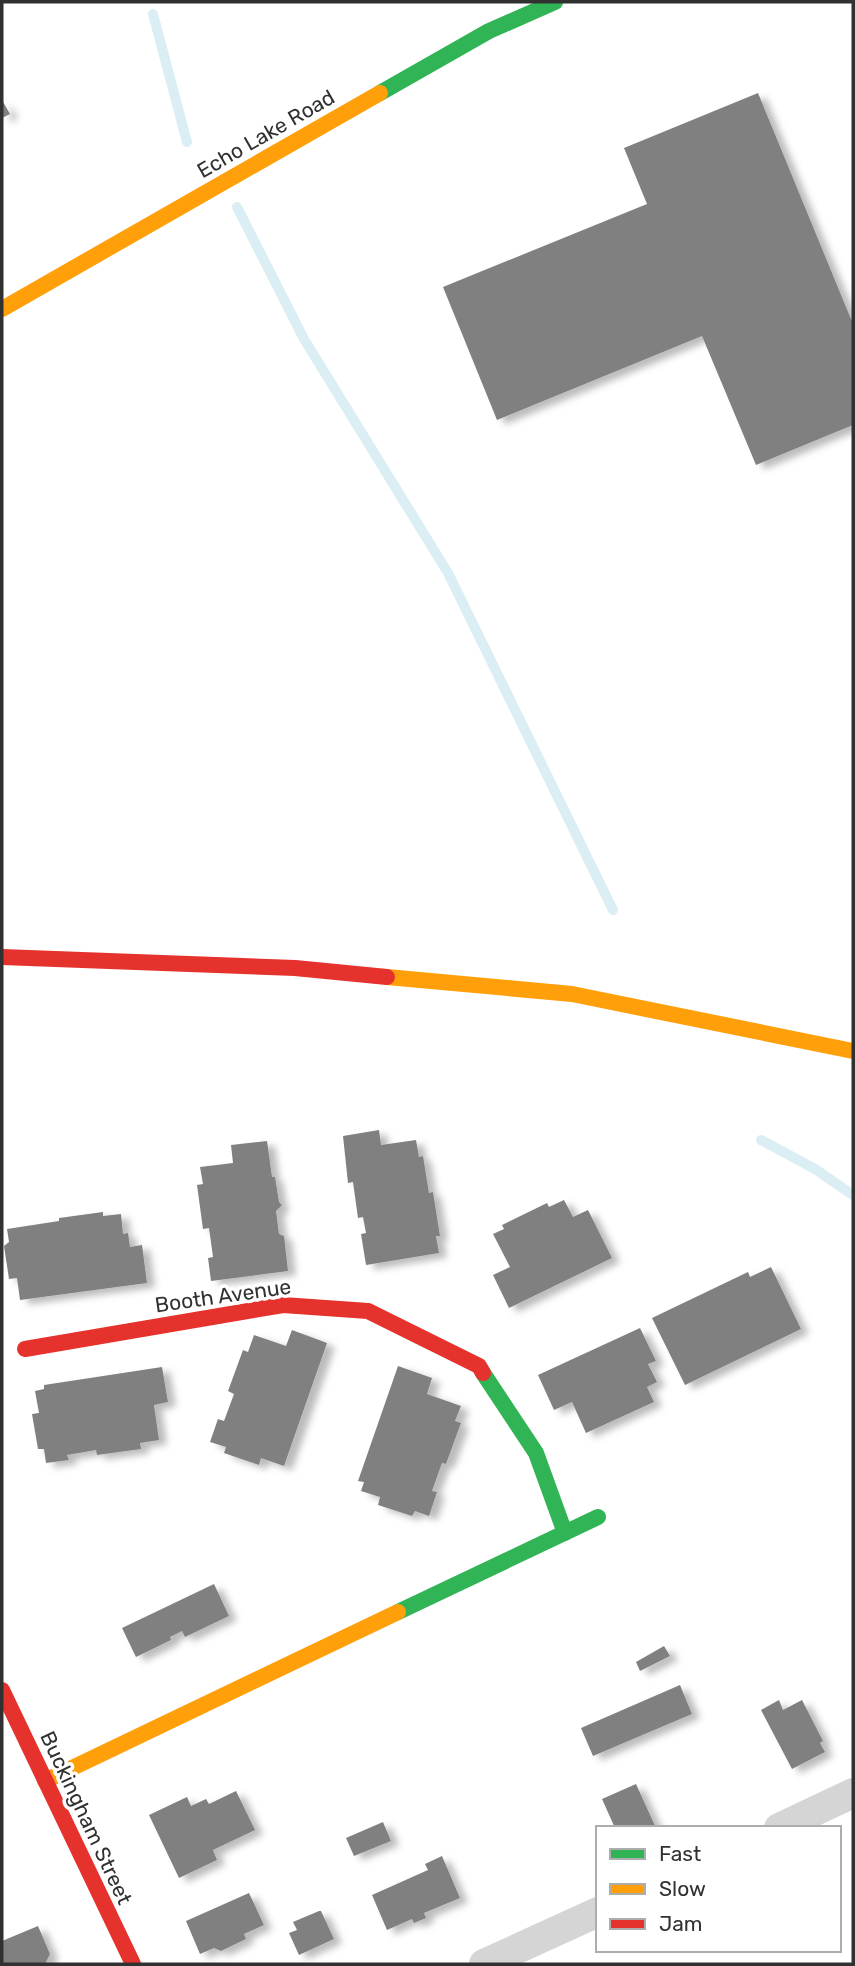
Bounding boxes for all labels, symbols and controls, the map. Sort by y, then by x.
street label: Echo Lake Road [193,84,339,183]
street label: Booth Avenue [153,1274,293,1317]
street label: Buckingham Street [35,1727,138,1908]
legend [596,1826,841,1952]
text: Fast [659,1841,701,1866]
text: Slow [659,1876,706,1901]
text: Jam [659,1911,703,1936]

